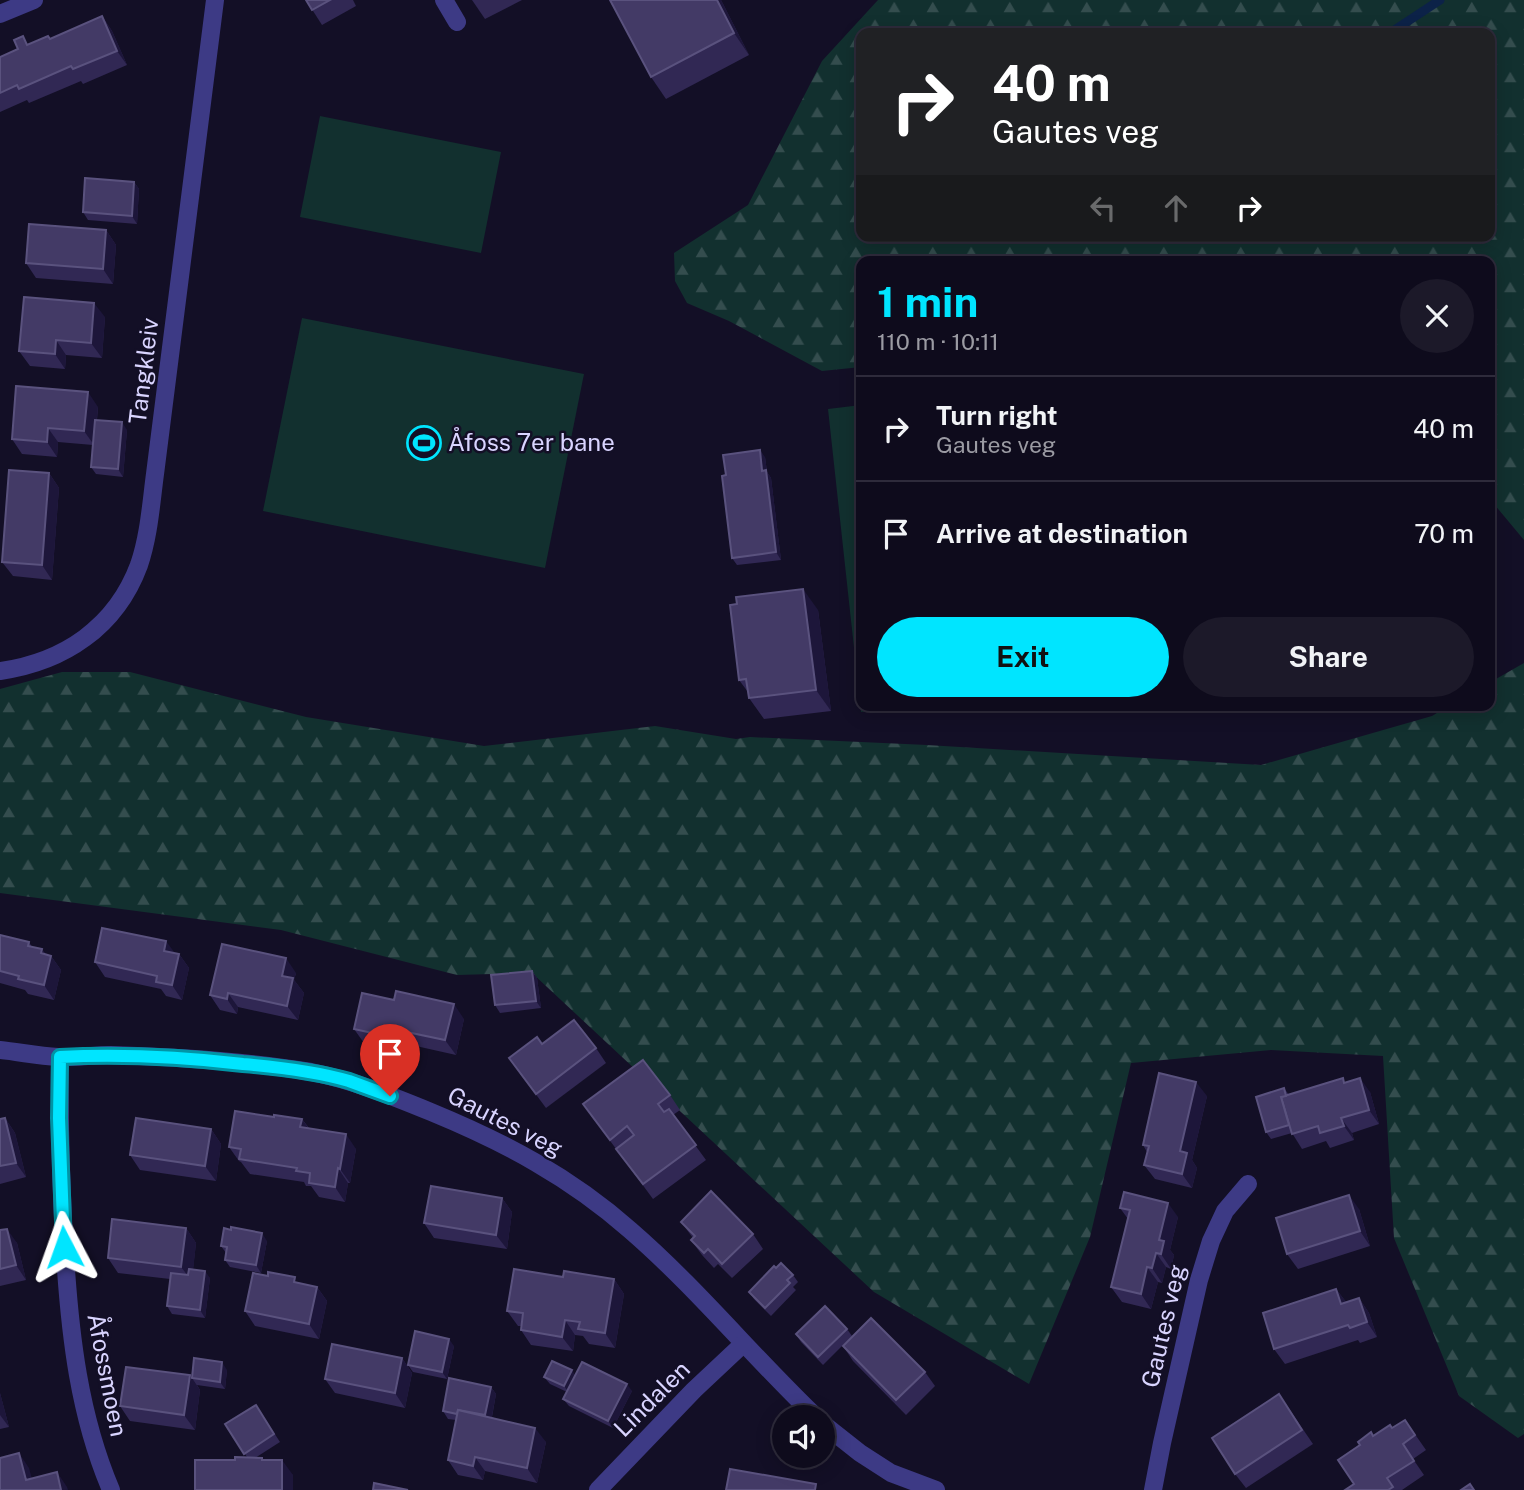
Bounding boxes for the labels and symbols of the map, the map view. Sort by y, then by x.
street label: Tangkleiv [123,316,163,426]
sports icon: Åfoss 7er bane [405,424,443,462]
place label: Åfoss 7er bane [448,427,615,456]
pin [360,1024,420,1096]
street label: Gautes veg [443,1080,568,1162]
position arrow [27,1210,101,1284]
street label: Gautes veg [1135,1262,1191,1390]
street label: Åfossmoen [82,1311,135,1439]
street label: Lindalen [608,1355,695,1442]

